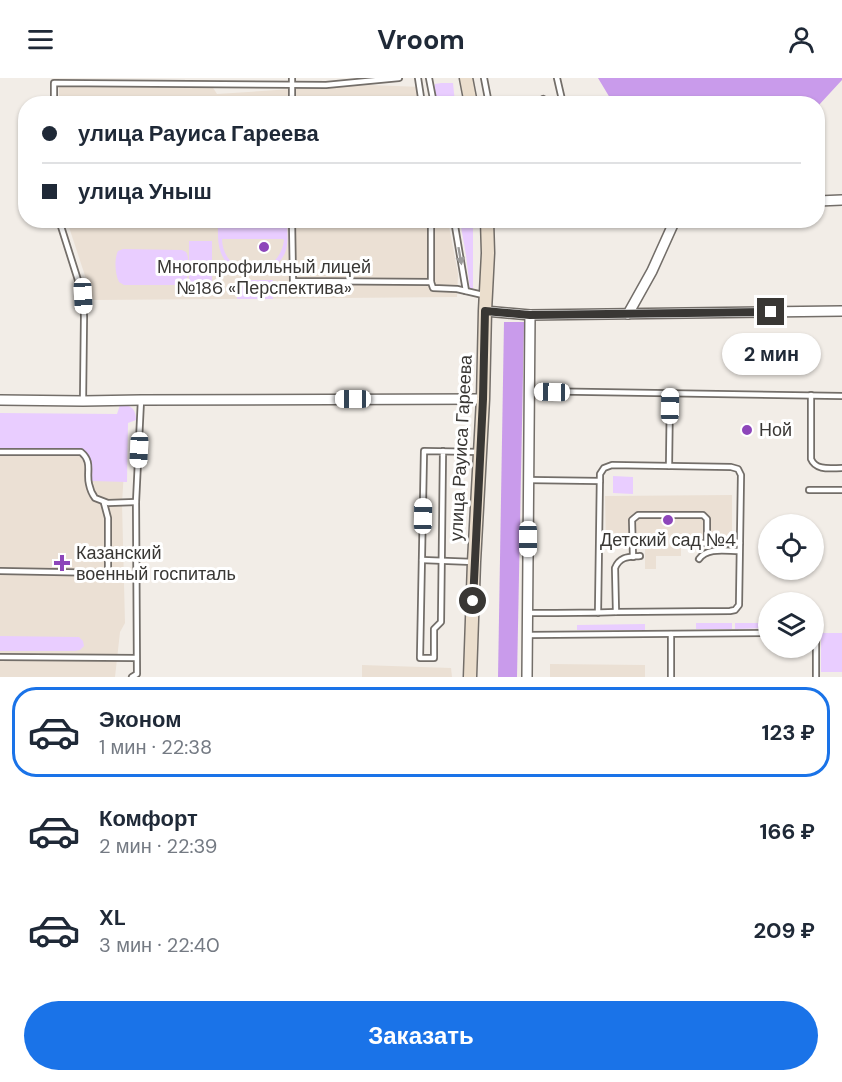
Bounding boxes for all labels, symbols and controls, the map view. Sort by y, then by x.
text: Vroom [377,22,465,57]
icon: menu [24,23,57,56]
icon: person [785,23,818,56]
text: улица Рауиса Гареева [78,119,319,148]
text: улица Уныш [78,177,212,206]
marker: Многопрофильный лицей №186 «Перспектива» [257,240,271,254]
one-way arrow [455,246,464,265]
place label: Многопрофильный лицей №186 «Перспектива» [157,255,371,300]
car [73,278,93,314]
route end [757,298,784,325]
callout: 2 мин [722,333,820,375]
text: 2 мин [744,341,799,367]
street label: улица Рауиса Гареева [444,353,478,542]
car [534,383,570,401]
car [661,388,679,424]
car [335,390,371,408]
place label: Ной [759,418,792,442]
marker: Ной [740,423,754,437]
car [129,432,149,468]
car [414,498,432,534]
marker: Детский сад №4 [661,513,675,527]
map controls [758,514,824,658]
button: locate [758,514,824,580]
car [519,521,537,557]
place label: Детский сад №4 [600,528,736,552]
place label: Казанский военный госпиталь [76,541,236,586]
marker: Казанский военный госпиталь [53,554,71,572]
route start [459,587,486,614]
button: layers [758,592,824,658]
icon: car [27,705,81,759]
text: Эконом [99,705,182,734]
text: 123 ₽ [761,718,815,747]
text: 1 мин · 22:38 [99,734,212,760]
icon: car [27,804,81,858]
text: Комфорт [99,804,198,833]
text: 166 ₽ [760,817,815,846]
text: 2 мин · 22:39 [99,833,217,859]
icon: car [27,903,81,957]
text: XL [99,903,126,932]
text: 209 ₽ [753,916,815,945]
text: 3 мин · 22:40 [99,932,220,958]
button: Заказать [24,1001,818,1070]

